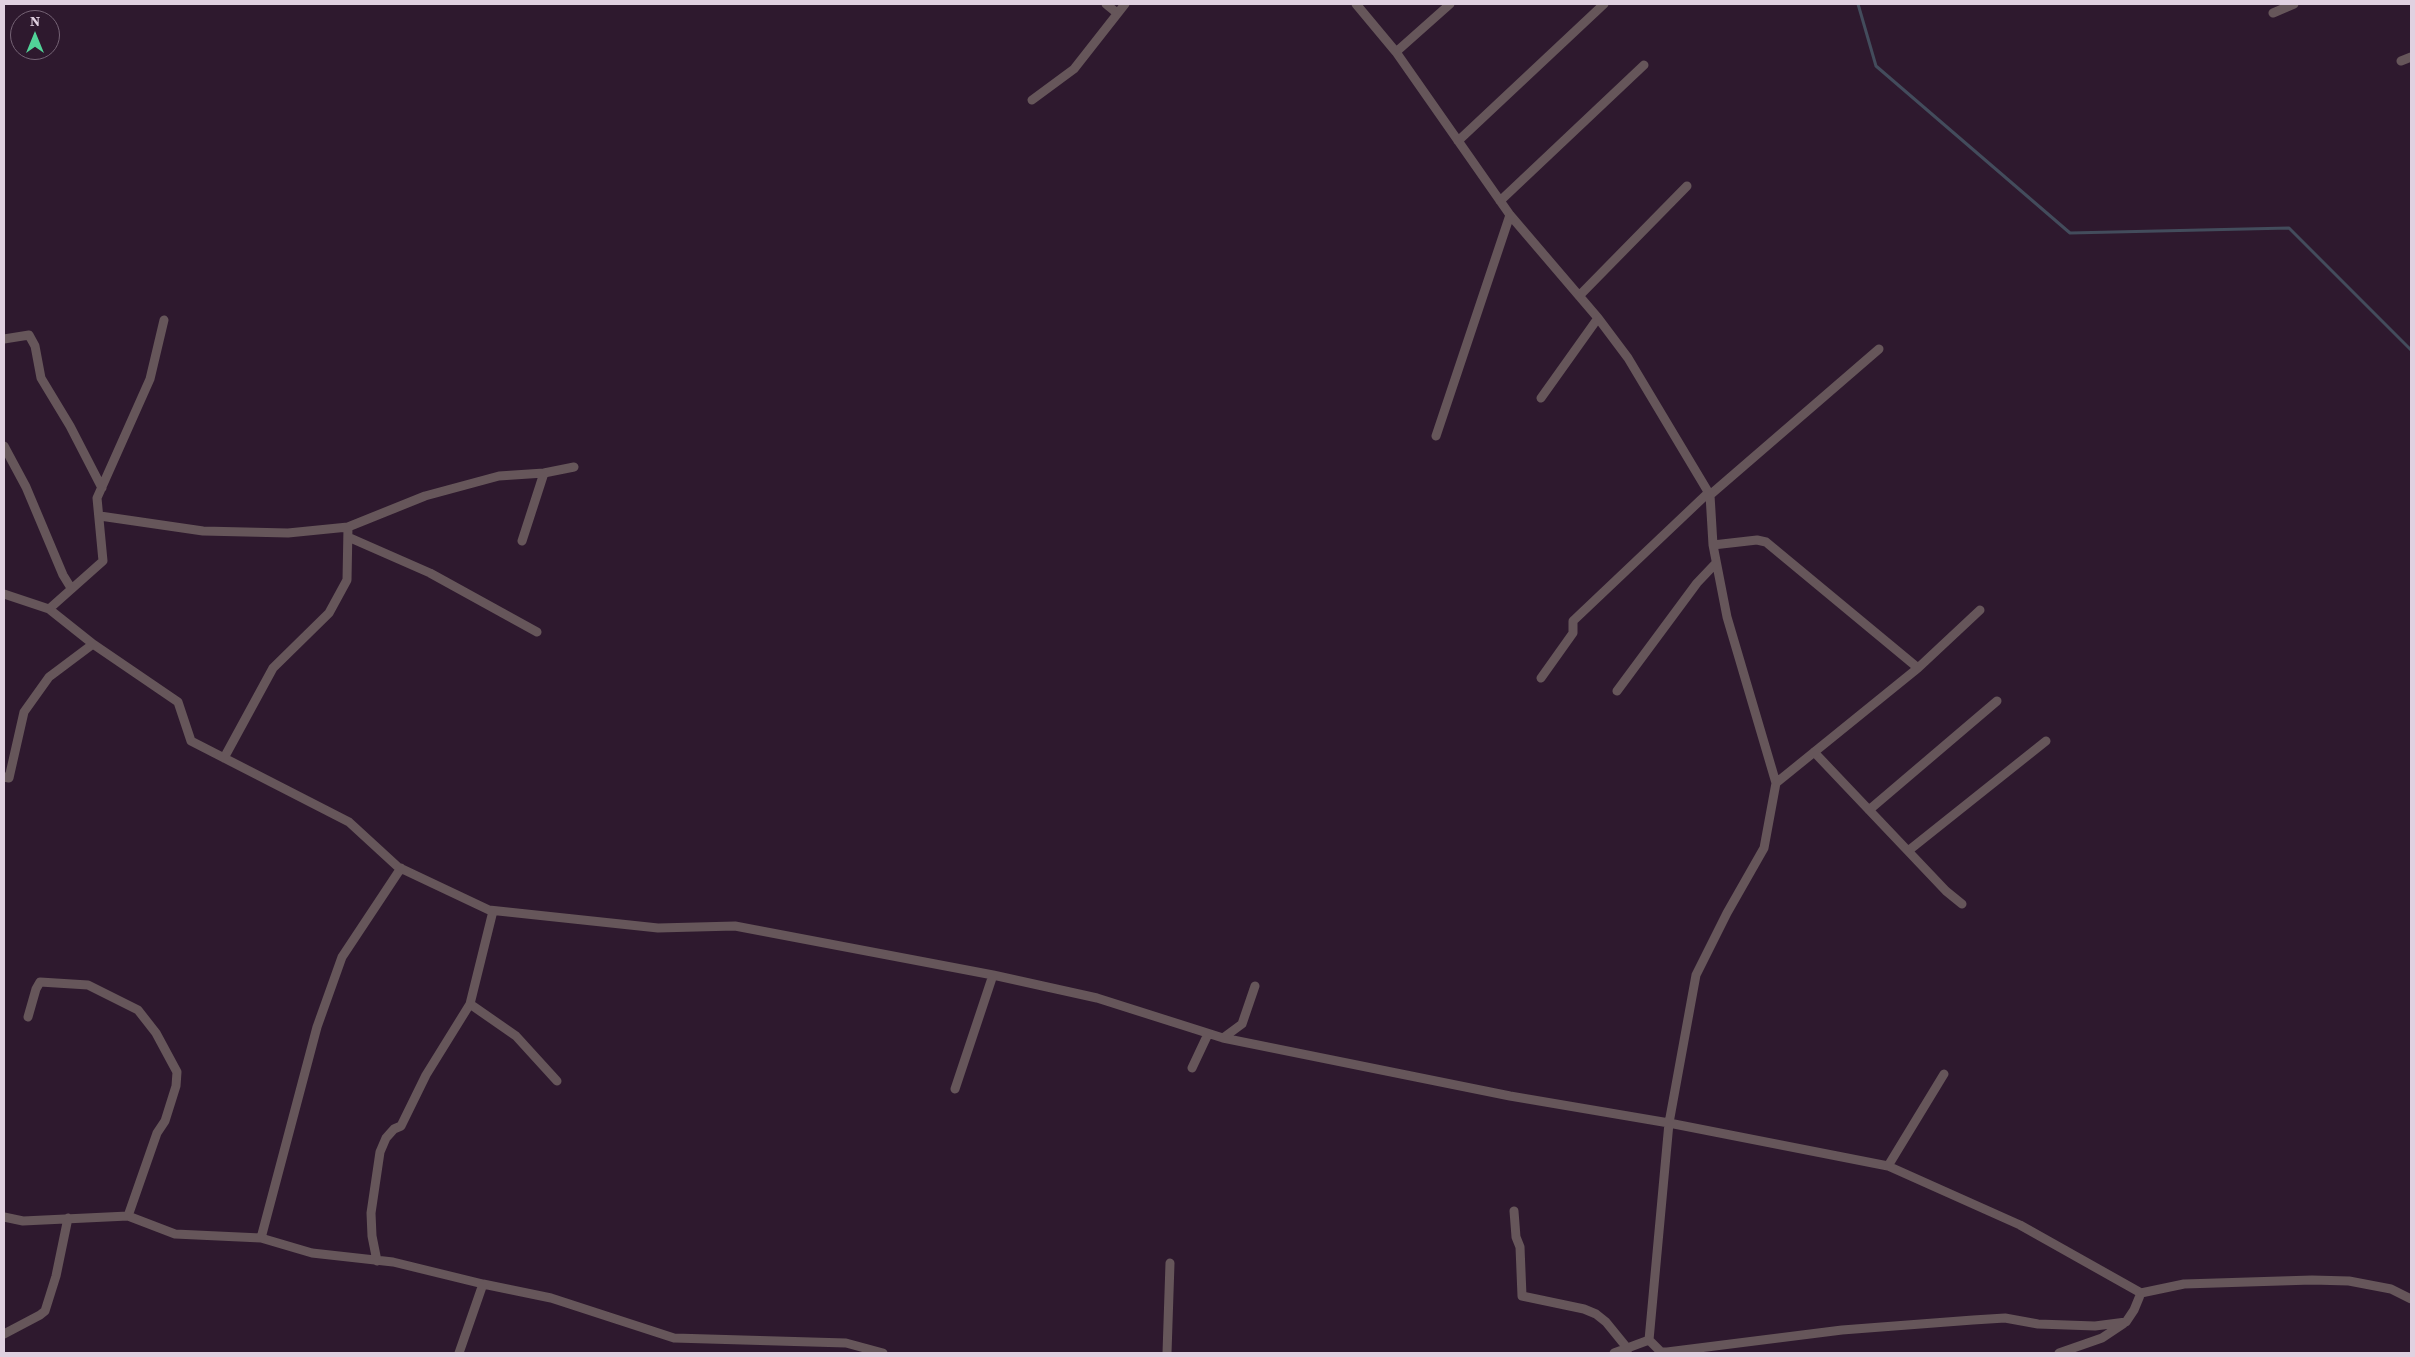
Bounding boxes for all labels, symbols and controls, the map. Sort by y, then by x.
north arrow [10,10,60,60]
text: N [30,11,40,31]

